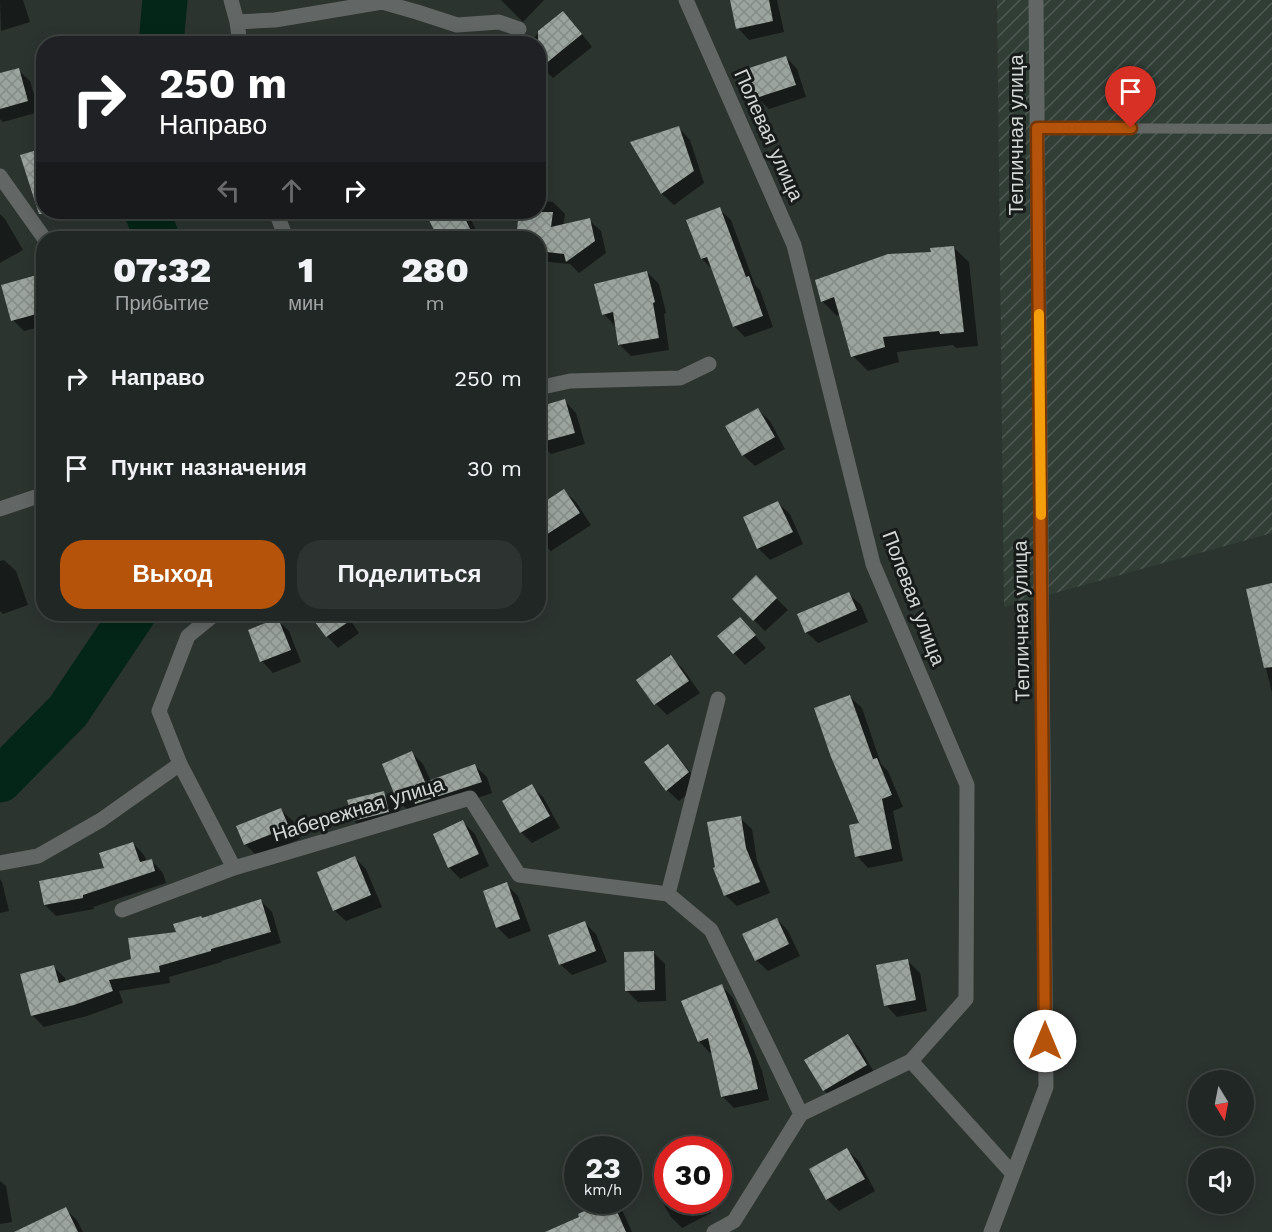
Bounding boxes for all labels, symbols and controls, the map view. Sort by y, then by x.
street label: Тепличная улица [1004,54,1028,216]
text: 250 m [159,59,287,108]
icon: right [60,60,138,138]
street label: Полевая улица [729,65,809,206]
pin [1105,66,1156,128]
icon: arrive [1114,75,1147,108]
text: Направо [159,109,267,141]
icon: left [212,174,245,207]
icon: ahead [275,174,308,207]
icon: right [338,174,371,207]
text: 07:32 [113,249,211,291]
text: 1 [298,249,314,291]
text: 280 [401,249,469,291]
text: Прибытие [115,291,209,315]
text: мин [288,291,324,315]
text: m [426,291,445,315]
icon: right [60,362,93,395]
text: Направо [111,365,205,390]
text: 250 m [454,366,522,391]
icon: arrive [60,452,93,485]
text: Пункт назначения [111,455,307,480]
text: 30 m [467,456,522,481]
street label: Полевая улица [877,527,951,669]
street label: Тепличная улица [1008,539,1034,702]
button: Выход [60,540,285,609]
button: Поделиться [297,540,522,609]
street label: Набережная улица [269,771,448,847]
position arrow [1013,1009,1077,1073]
north arrow [1188,1070,1254,1136]
map controls [1188,1070,1254,1214]
speed limit sign: 30 [654,1136,732,1214]
button: sound [1188,1148,1254,1214]
text: 23 [585,1150,621,1185]
text: km/h [584,1181,622,1199]

